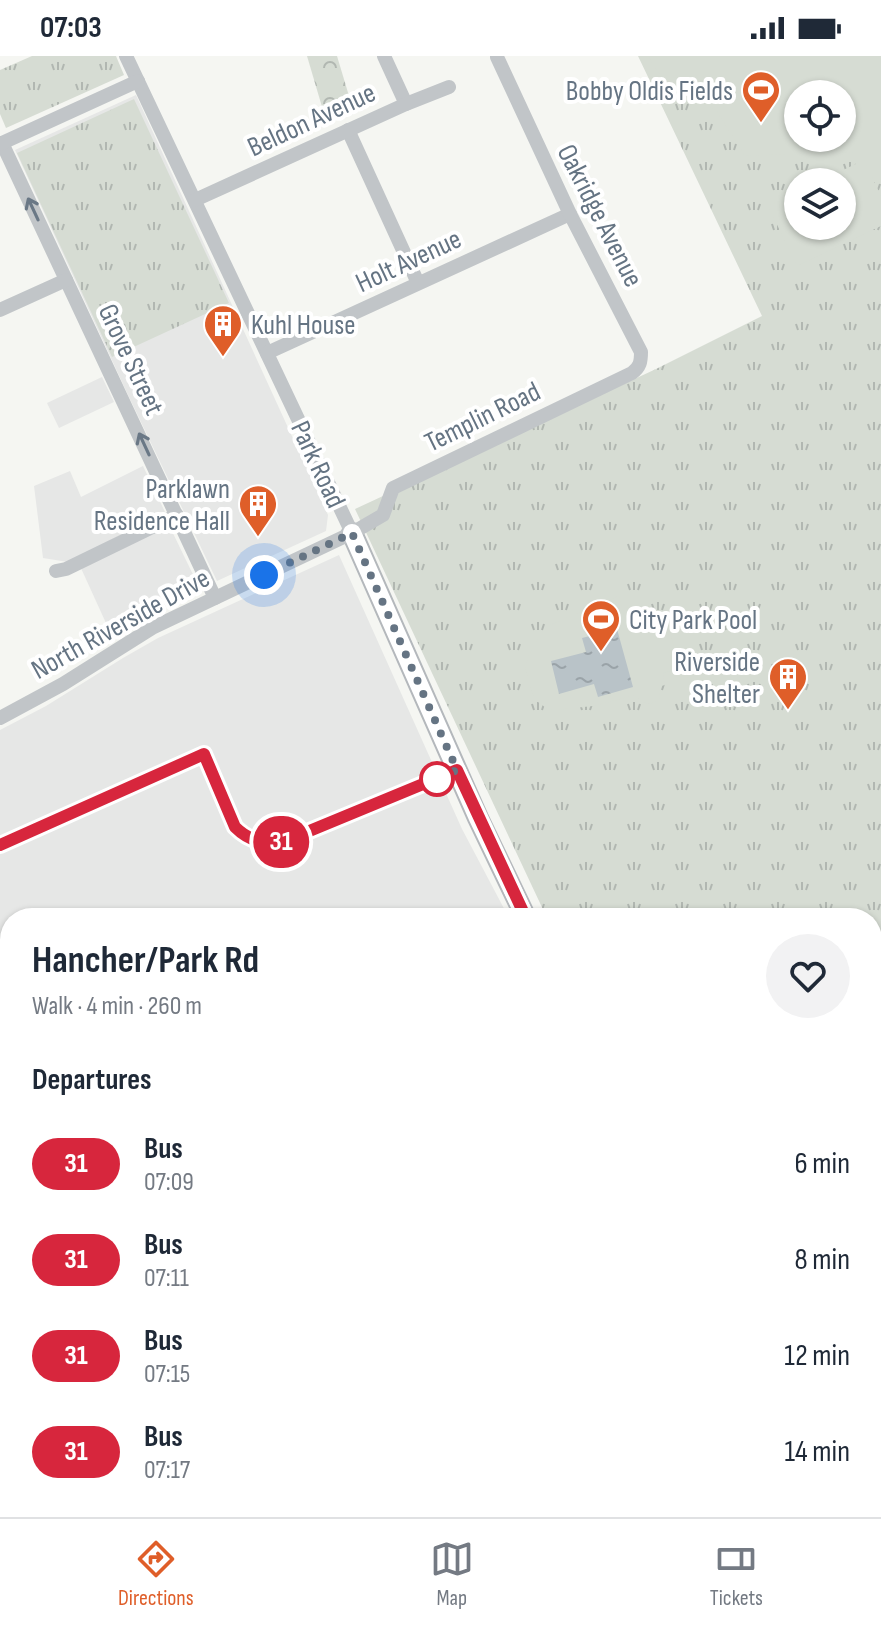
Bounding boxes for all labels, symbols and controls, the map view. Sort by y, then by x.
text: 07:03 [40,10,102,46]
sports icon: Bobby Oldis Fields [740,69,782,124]
place label: Bobby Oldis Fields [566,75,733,108]
street label: Beldon Avenue [243,76,381,164]
map controls [784,80,856,240]
button: locate [784,80,856,152]
street label: Oakridge Avenue [550,139,650,292]
button: layers [784,168,856,240]
one-way arrow [25,197,40,221]
street label: Holt Avenue [351,223,467,300]
street label: Grove Street [91,299,171,420]
building icon: Kuhl House [202,303,244,358]
place label: Kuhl House [251,309,356,342]
street label: Templin Road [420,375,546,459]
street label: Park Road [283,416,352,513]
one-way arrow [136,432,151,456]
place label: Parklawn Residence Hall [94,473,230,538]
building icon: Parklawn Residence Hall [237,483,279,538]
your location [244,555,284,595]
street label: North Riverside Drive [26,562,215,687]
sports icon: City Park Pool [580,598,622,653]
place label: City Park Pool [629,604,757,637]
place label: Riverside Shelter [674,646,760,711]
building icon: Riverside Shelter [767,656,809,711]
unlabelled marker [420,762,454,796]
line badge: 31 [245,816,317,868]
text: 31 [269,825,293,858]
button: heart [766,934,850,1018]
text: Hancher/Park Rd [32,938,259,983]
text: Walk · 4 min · 260 m [32,991,202,1022]
text: Departures [32,1062,152,1098]
text: Bus [144,1131,183,1167]
text: 6 min [794,1146,850,1182]
text: 31 [64,1147,88,1180]
text: 07:09 [144,1167,194,1198]
text: Bus [144,1227,183,1263]
text: 8 min [794,1242,850,1278]
text: 31 [64,1243,88,1276]
text: 07:11 [144,1263,189,1294]
text: Bus [144,1323,183,1359]
text: 12 min [784,1338,850,1374]
text: 31 [64,1339,88,1372]
text: 07:15 [144,1359,190,1390]
text: Bus [144,1419,183,1455]
text: 14 min [785,1434,850,1470]
text: 31 [64,1435,88,1468]
text: 07:17 [144,1455,190,1486]
tab: Directions [118,1537,194,1612]
tab: Map [430,1537,474,1612]
tab: Tickets [710,1537,763,1612]

